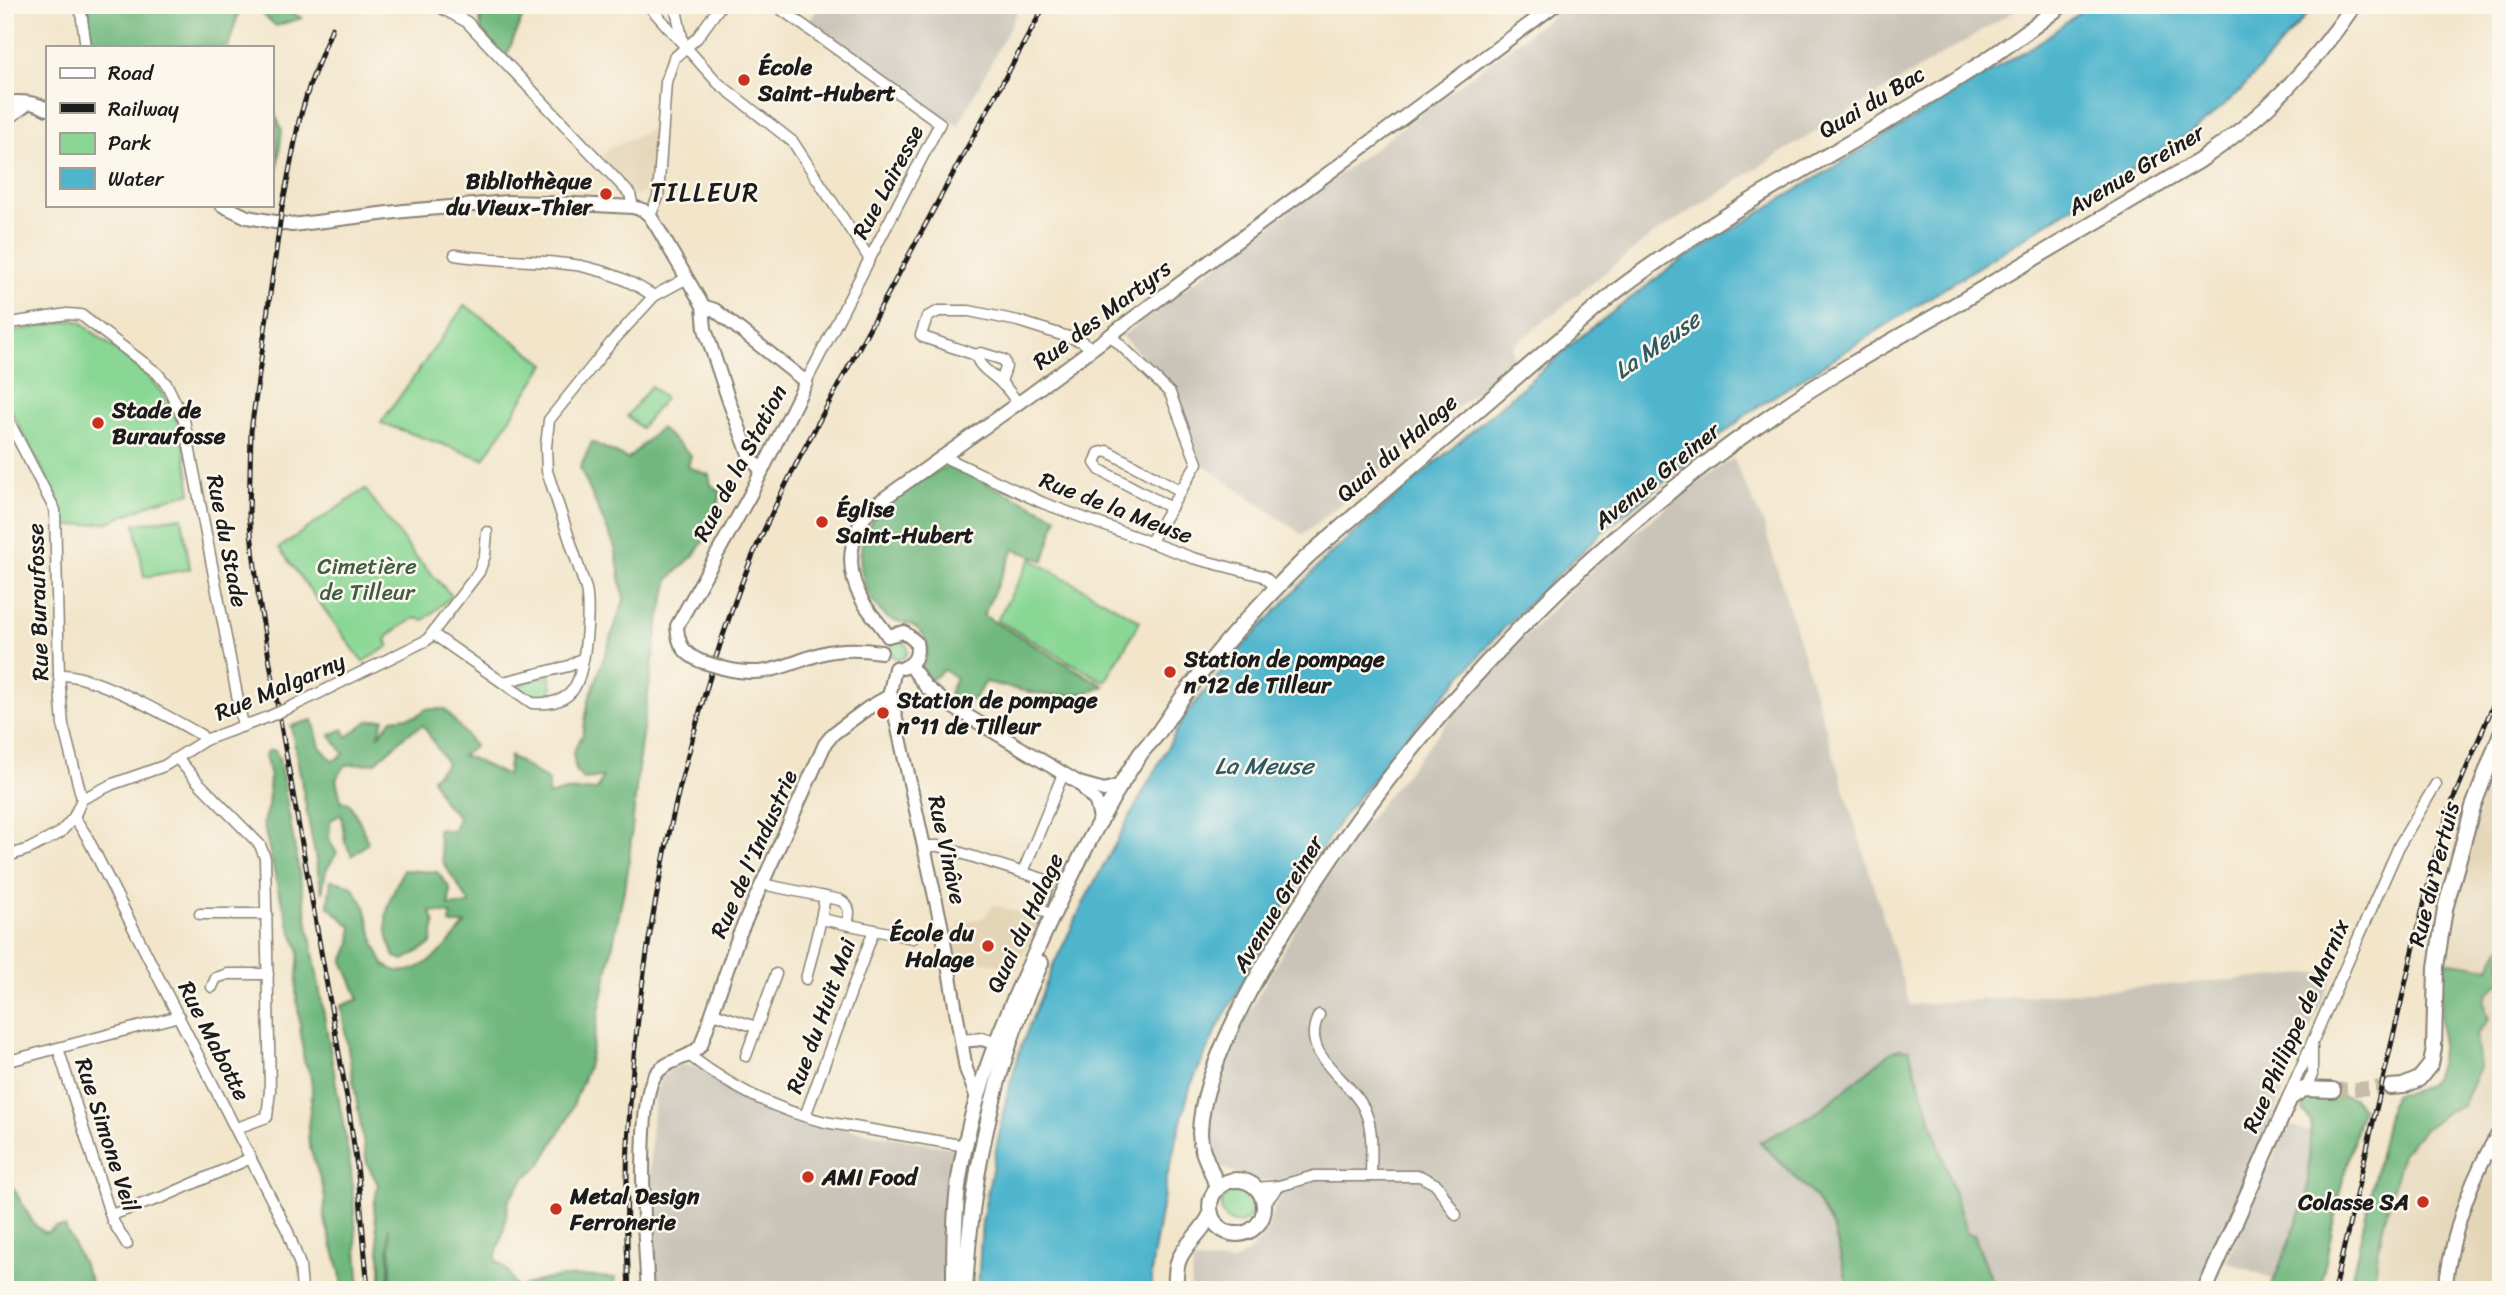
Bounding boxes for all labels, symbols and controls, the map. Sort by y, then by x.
legend [46,46,273,206]
place label: École Saint-Hubert [757,47,896,114]
text: Road [108,54,155,92]
street label: Quai du Bac [1810,54,1934,150]
marker: École Saint-Hubert [736,72,752,88]
text: Railway [108,90,179,128]
street label: Avenue Greiner [2058,112,2214,228]
street label: Rue Lairesse [841,117,935,247]
text: Park [108,124,151,162]
text: Water [108,160,165,198]
place label: Bibliothèque du Vieux-Thier [446,161,594,228]
district label: TILLEUR [650,169,760,215]
marker: Bibliothèque du Vieux-Thier [598,186,614,202]
street label: Rue des Martyrs [1024,249,1181,381]
water label: La Meuse [1605,298,1712,390]
street label: Rue de la Station [681,377,799,549]
street label: Quai du Halage [1327,383,1468,513]
place label: Stade de Buraufosse [111,390,226,457]
street label: Avenue Greiner [1583,411,1731,541]
marker: Stade de Buraufosse [90,415,106,431]
street label: Rue de la Meuse [1033,460,1199,556]
street label: Rue du Stade [194,471,260,611]
place label: Église Saint-Hubert [835,489,974,556]
marker: Église Saint-Hubert [814,514,830,530]
street label: Rue Buraufosse [15,522,61,682]
park label: Cimetière de Tilleur [317,546,417,613]
place label: Station de pompage n°12 de Tilleur [1183,639,1385,706]
street label: Rue Malgarny [208,641,352,733]
marker: Station de pompage n°12 de Tilleur [1162,664,1178,680]
place label: Station de pompage n°11 de Tilleur [896,680,1098,747]
marker: Station de pompage n°11 de Tilleur [875,705,891,721]
water label: La Meuse [1215,745,1316,787]
street label: Rue de l'Industrie [698,763,810,945]
street label: Rue Vinâve [915,792,979,909]
street label: Rue du Pertuis [2396,797,2472,951]
street label: Avenue Greiner [1220,826,1336,982]
street label: Quai du Halage [975,846,1076,1000]
street label: Rue Philippe de Marnix [2230,912,2362,1140]
place label: École du Halage [889,913,975,980]
street label: Rue du Huit Mai [774,932,868,1100]
marker: École du Halage [980,938,996,954]
street label: Rue Mabotte [166,974,262,1109]
street label: Rue Simone Veil [63,1052,151,1218]
place label: AMI Food [821,1157,919,1198]
marker: AMI Food [800,1169,816,1185]
place label: Metal Design Ferronerie [569,1176,700,1243]
place label: Colasse SA [2297,1182,2409,1223]
marker: Colasse SA [2415,1194,2431,1210]
marker: Metal Design Ferronerie [548,1201,564,1217]

